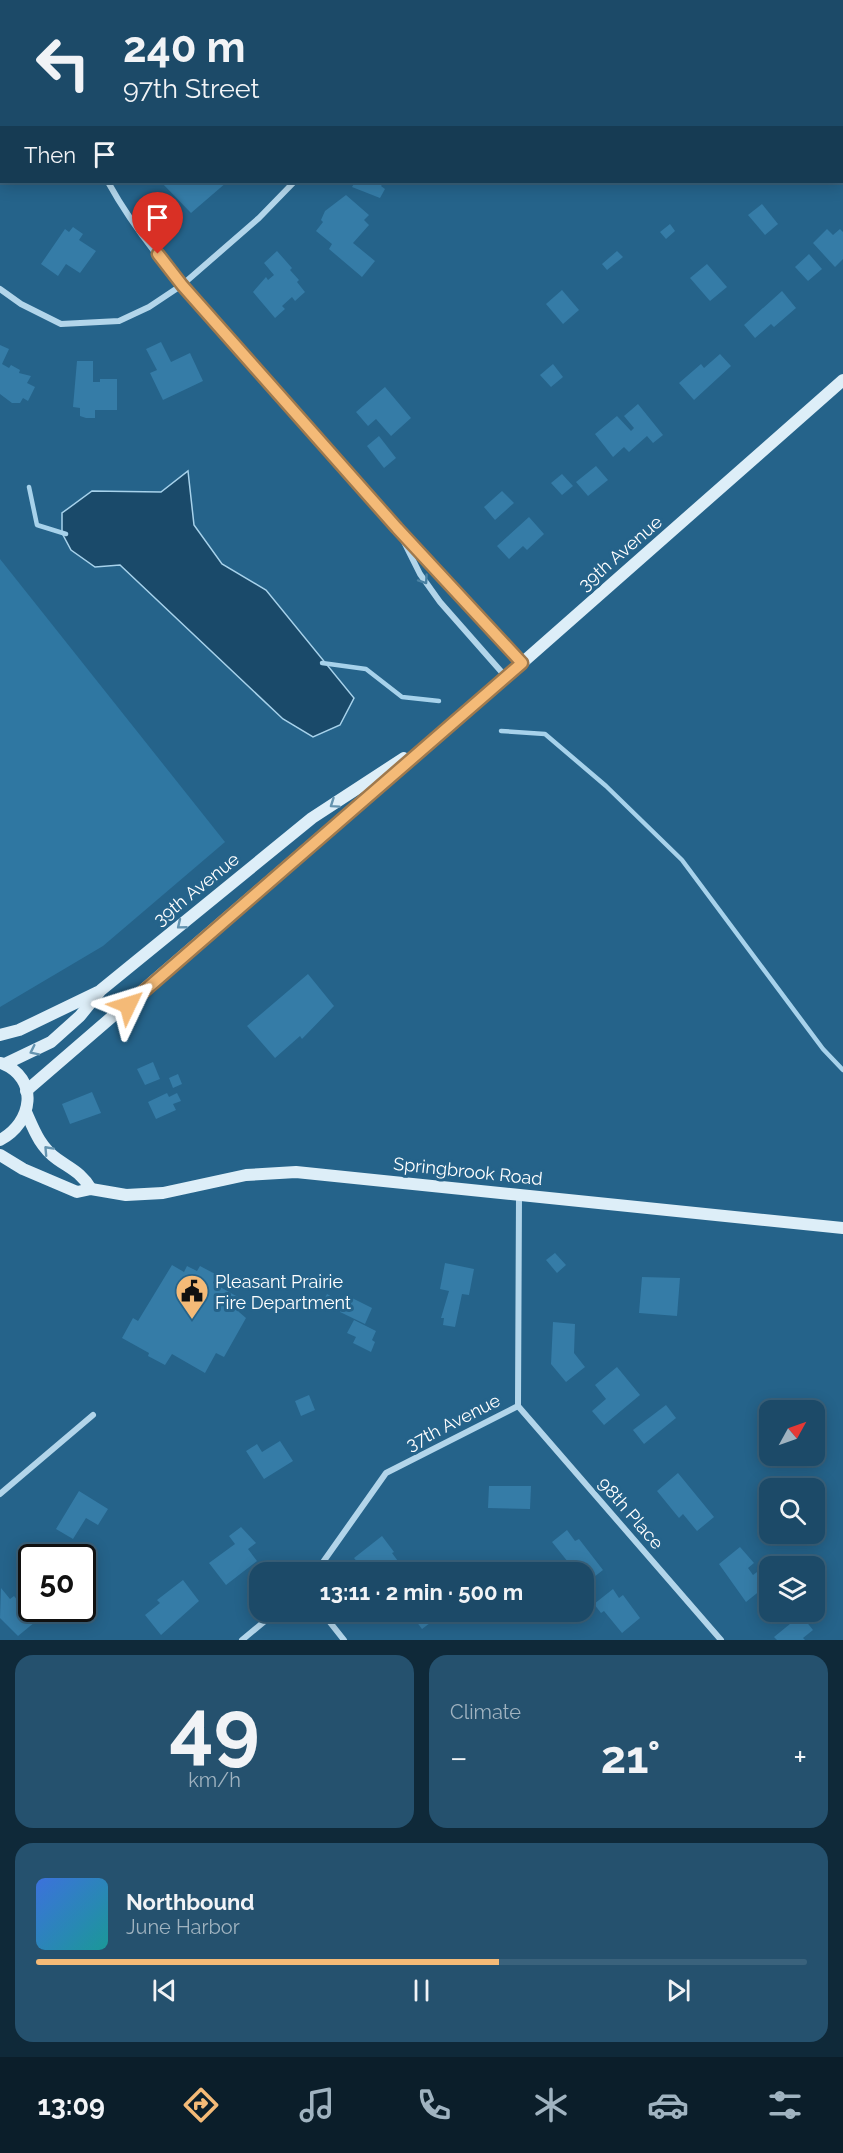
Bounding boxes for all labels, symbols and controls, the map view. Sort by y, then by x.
text: 240 m [123,23,246,72]
icon: left [24,24,102,102]
text: 97th Street [123,73,260,104]
icon: arrive [88,138,121,171]
text: Then [24,142,76,168]
pin [132,192,183,254]
icon: arrive [141,201,174,234]
street label: 39th Avenue [574,511,666,595]
one-way arrow [417,573,428,584]
one-way arrow [329,797,340,808]
street label: 39th Avenue [149,848,243,930]
one-way arrow [177,918,188,929]
position arrow [96,973,160,1037]
one-way arrow [29,1043,40,1055]
one-way arrow [44,1146,55,1157]
street label: Springbrook Road [392,1153,544,1189]
place label: Pleasant Prairie Fire Department [215,1271,351,1313]
public building icon: Pleasant Prairie Fire Department [174,1273,210,1320]
street label: 37th Avenue [402,1389,504,1455]
north arrow [759,1400,825,1466]
map controls [759,1400,825,1622]
street label: 98th Place [594,1473,668,1554]
button: search [759,1478,825,1544]
speed limit sign: 50 [18,1544,96,1622]
button: layers [759,1556,825,1622]
text: 13:11 · 2 min · 500 m [320,1579,523,1605]
text: 49 [169,1683,260,1774]
text: Climate [450,1700,521,1724]
text: 21° [601,1731,660,1784]
text: − [450,1738,468,1777]
text: + [793,1738,807,1777]
text: km/h [188,1768,241,1792]
text: Northbound [126,1889,255,1915]
text: June Harbor [126,1915,240,1939]
icon: previous [148,1974,181,2007]
icon: pause [405,1974,438,2007]
icon: next [662,1974,695,2007]
icon: directions [180,2084,222,2126]
icon: music [296,2084,338,2126]
icon: phone [413,2084,455,2126]
icon: climate [530,2084,572,2126]
icon: car [647,2084,689,2126]
icon: filters [764,2084,806,2126]
text: 13:09 [37,2090,105,2121]

